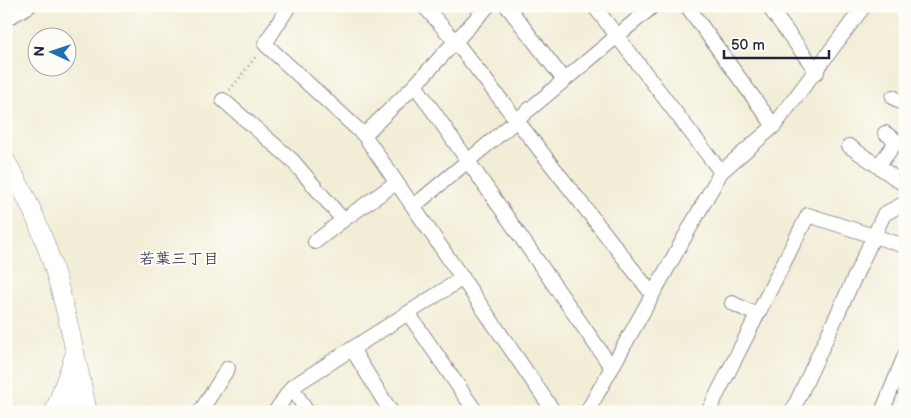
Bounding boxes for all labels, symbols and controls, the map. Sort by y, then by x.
north arrow [28,28,78,78]
scale bar [724,28,828,60]
text: 50 m [731,36,765,55]
text: N [31,46,48,57]
district label: 若葉三丁目 [139,250,219,269]

